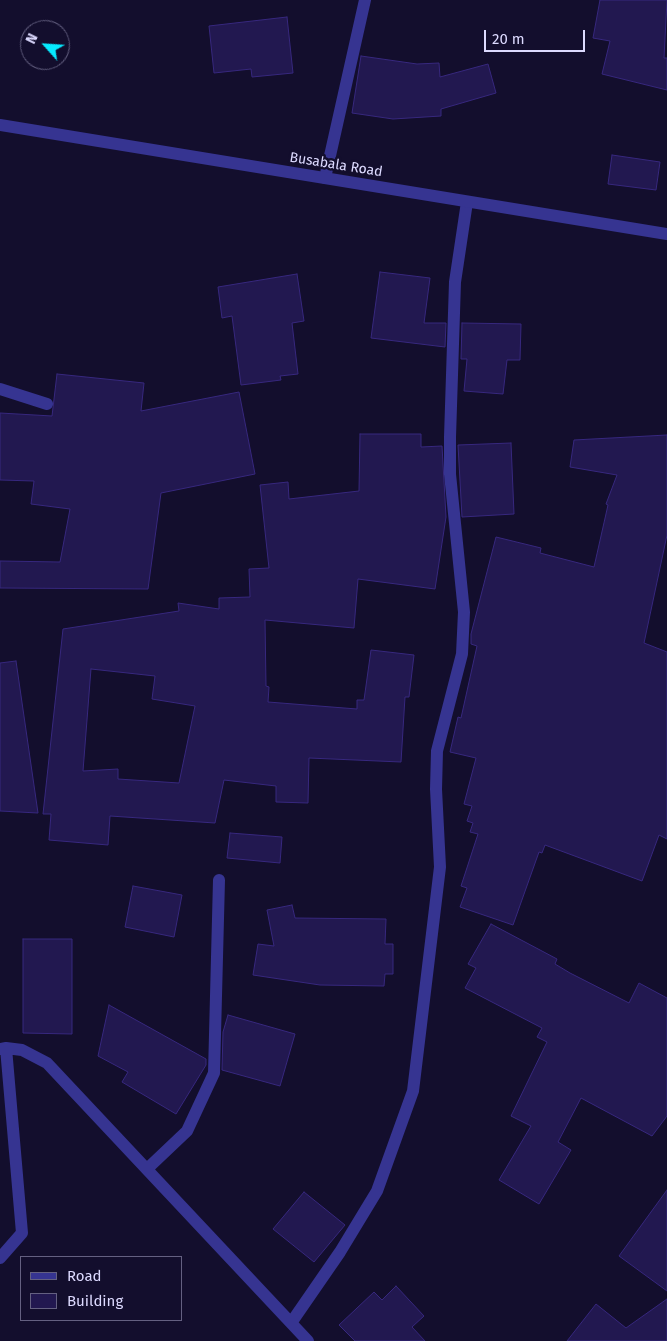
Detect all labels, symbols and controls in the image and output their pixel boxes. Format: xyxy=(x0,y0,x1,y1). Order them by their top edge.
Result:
north arrow xyxy=(20,20,70,70)
scale bar xyxy=(487,20,588,52)
text: 20 m xyxy=(492,30,525,48)
text: N xyxy=(22,31,42,47)
street label: Busabala Road xyxy=(288,149,384,181)
legend xyxy=(20,1256,182,1321)
text: Road xyxy=(67,1267,102,1285)
text: Building xyxy=(67,1292,123,1310)

